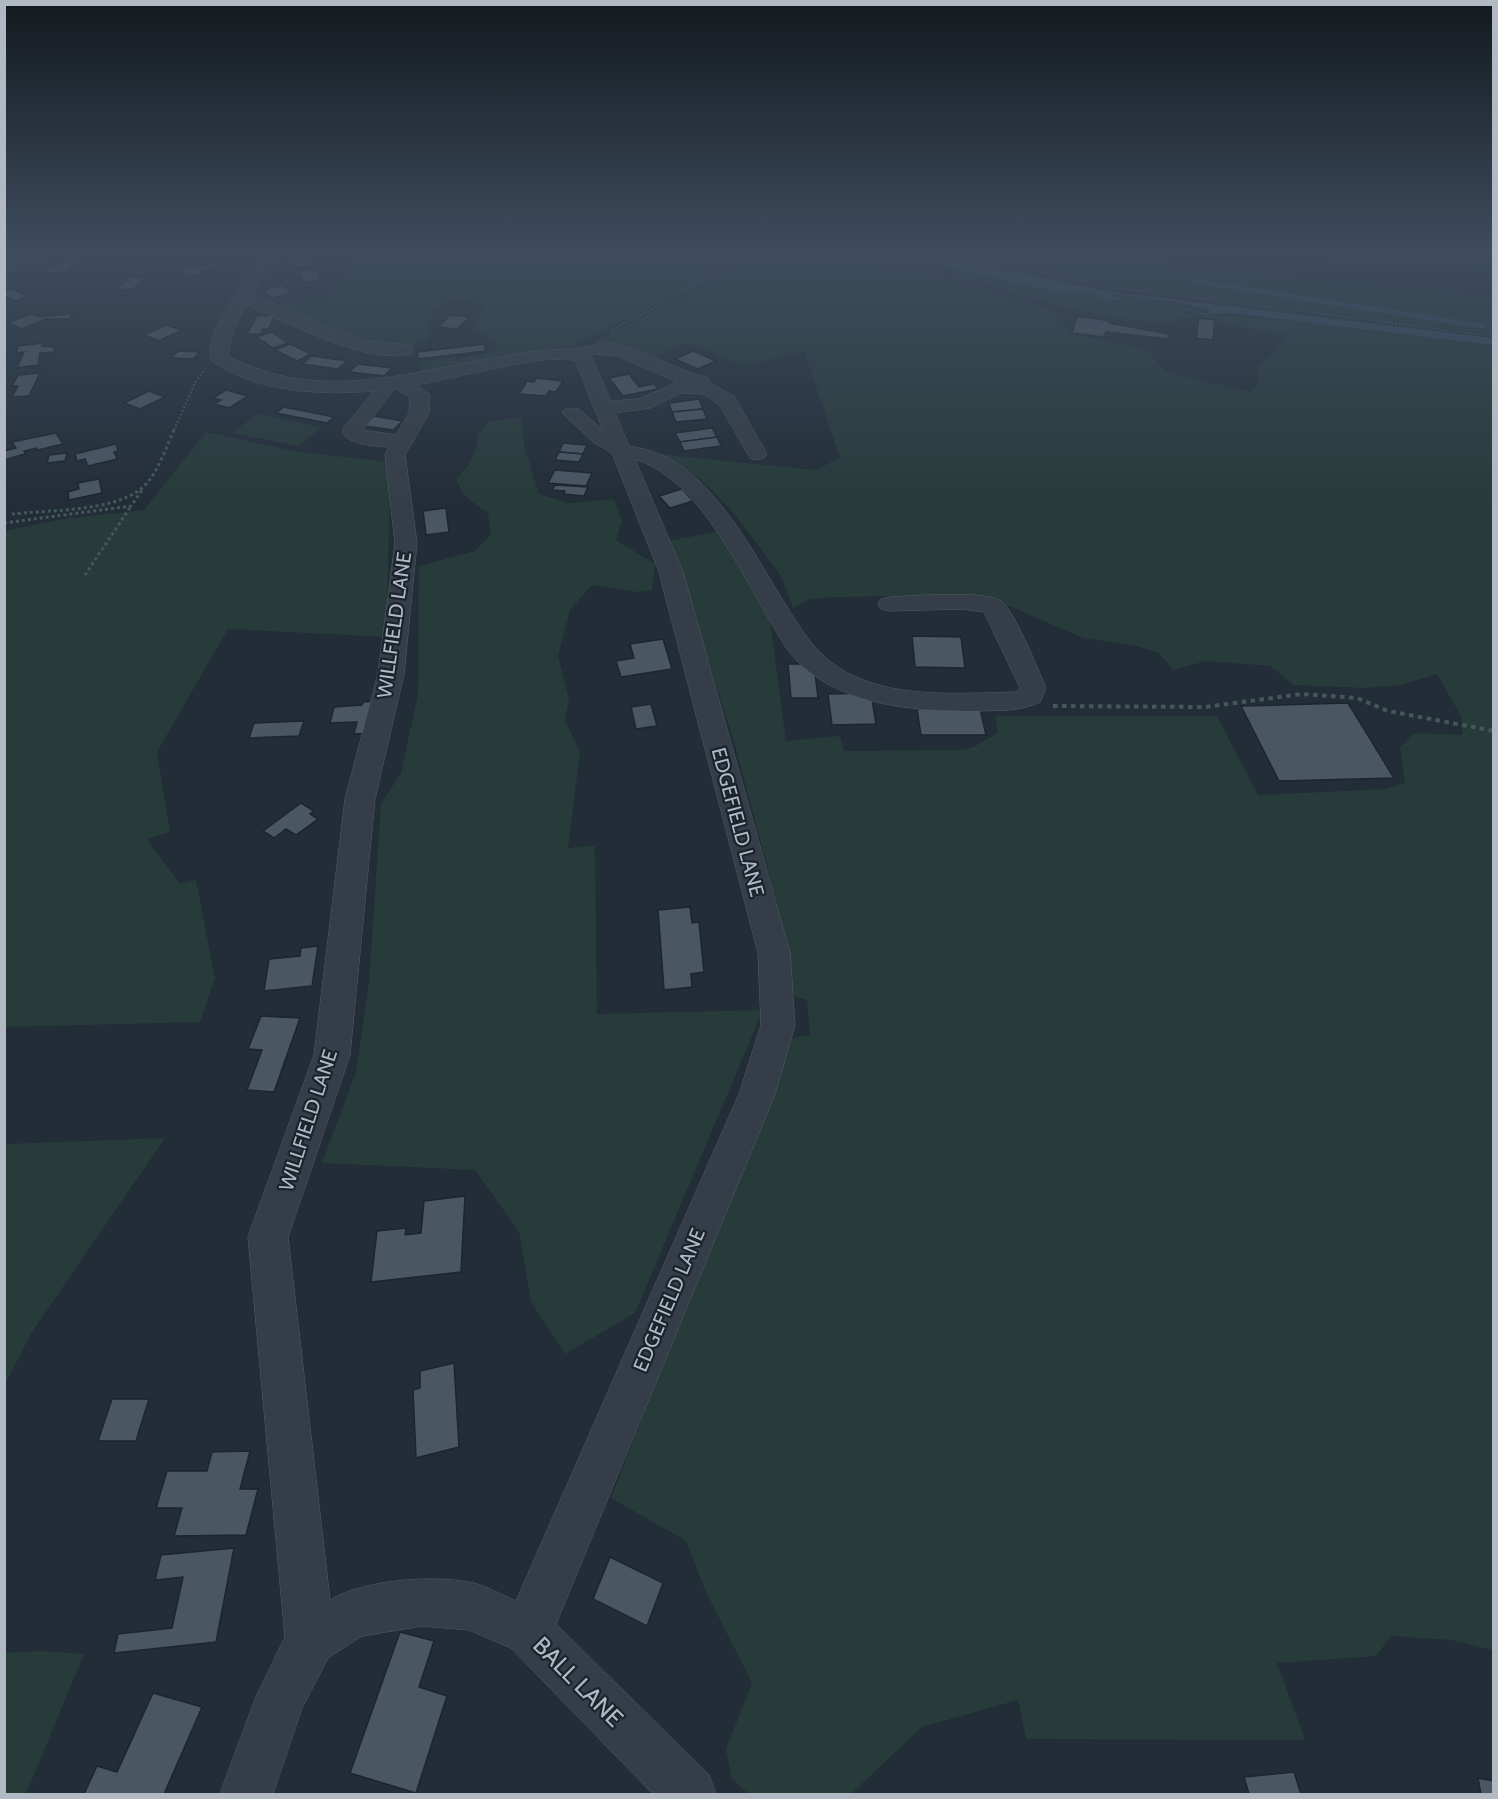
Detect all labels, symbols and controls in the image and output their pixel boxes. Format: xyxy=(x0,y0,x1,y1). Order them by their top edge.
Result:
street label: WILLFIELD LANE xyxy=(372,550,416,700)
street label: EDGEFIELD LANE xyxy=(707,745,769,899)
street label: WILLFIELD LANE xyxy=(274,1046,342,1194)
street label: EDGEFIELD LANE xyxy=(628,1225,710,1375)
street label: BALL LANE xyxy=(527,1631,629,1733)

